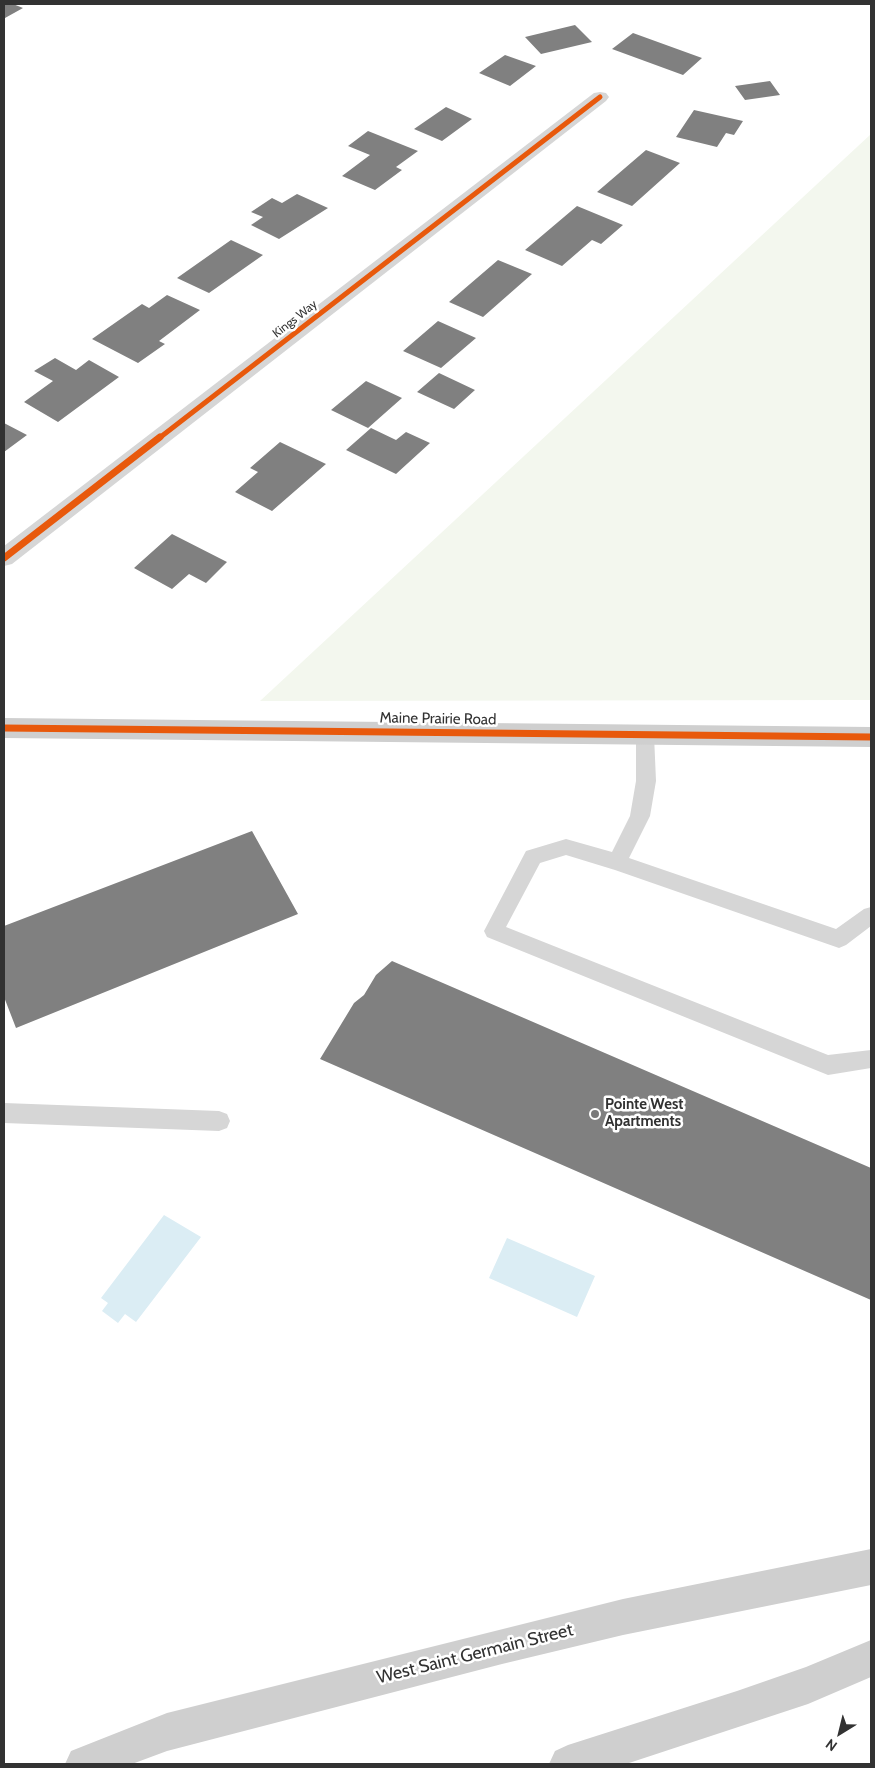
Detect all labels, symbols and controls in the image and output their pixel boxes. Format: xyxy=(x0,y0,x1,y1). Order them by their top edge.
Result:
street label: Kings Way xyxy=(270,297,320,341)
street label: Maine Prairie Road xyxy=(379,709,497,729)
place label: Pointe West Apartments xyxy=(605,1096,683,1131)
marker: Pointe West Apartments xyxy=(589,1108,601,1120)
street label: West Saint Germain Street xyxy=(375,1619,575,1689)
north arrow xyxy=(815,1708,865,1758)
text: N xyxy=(822,1735,840,1755)

